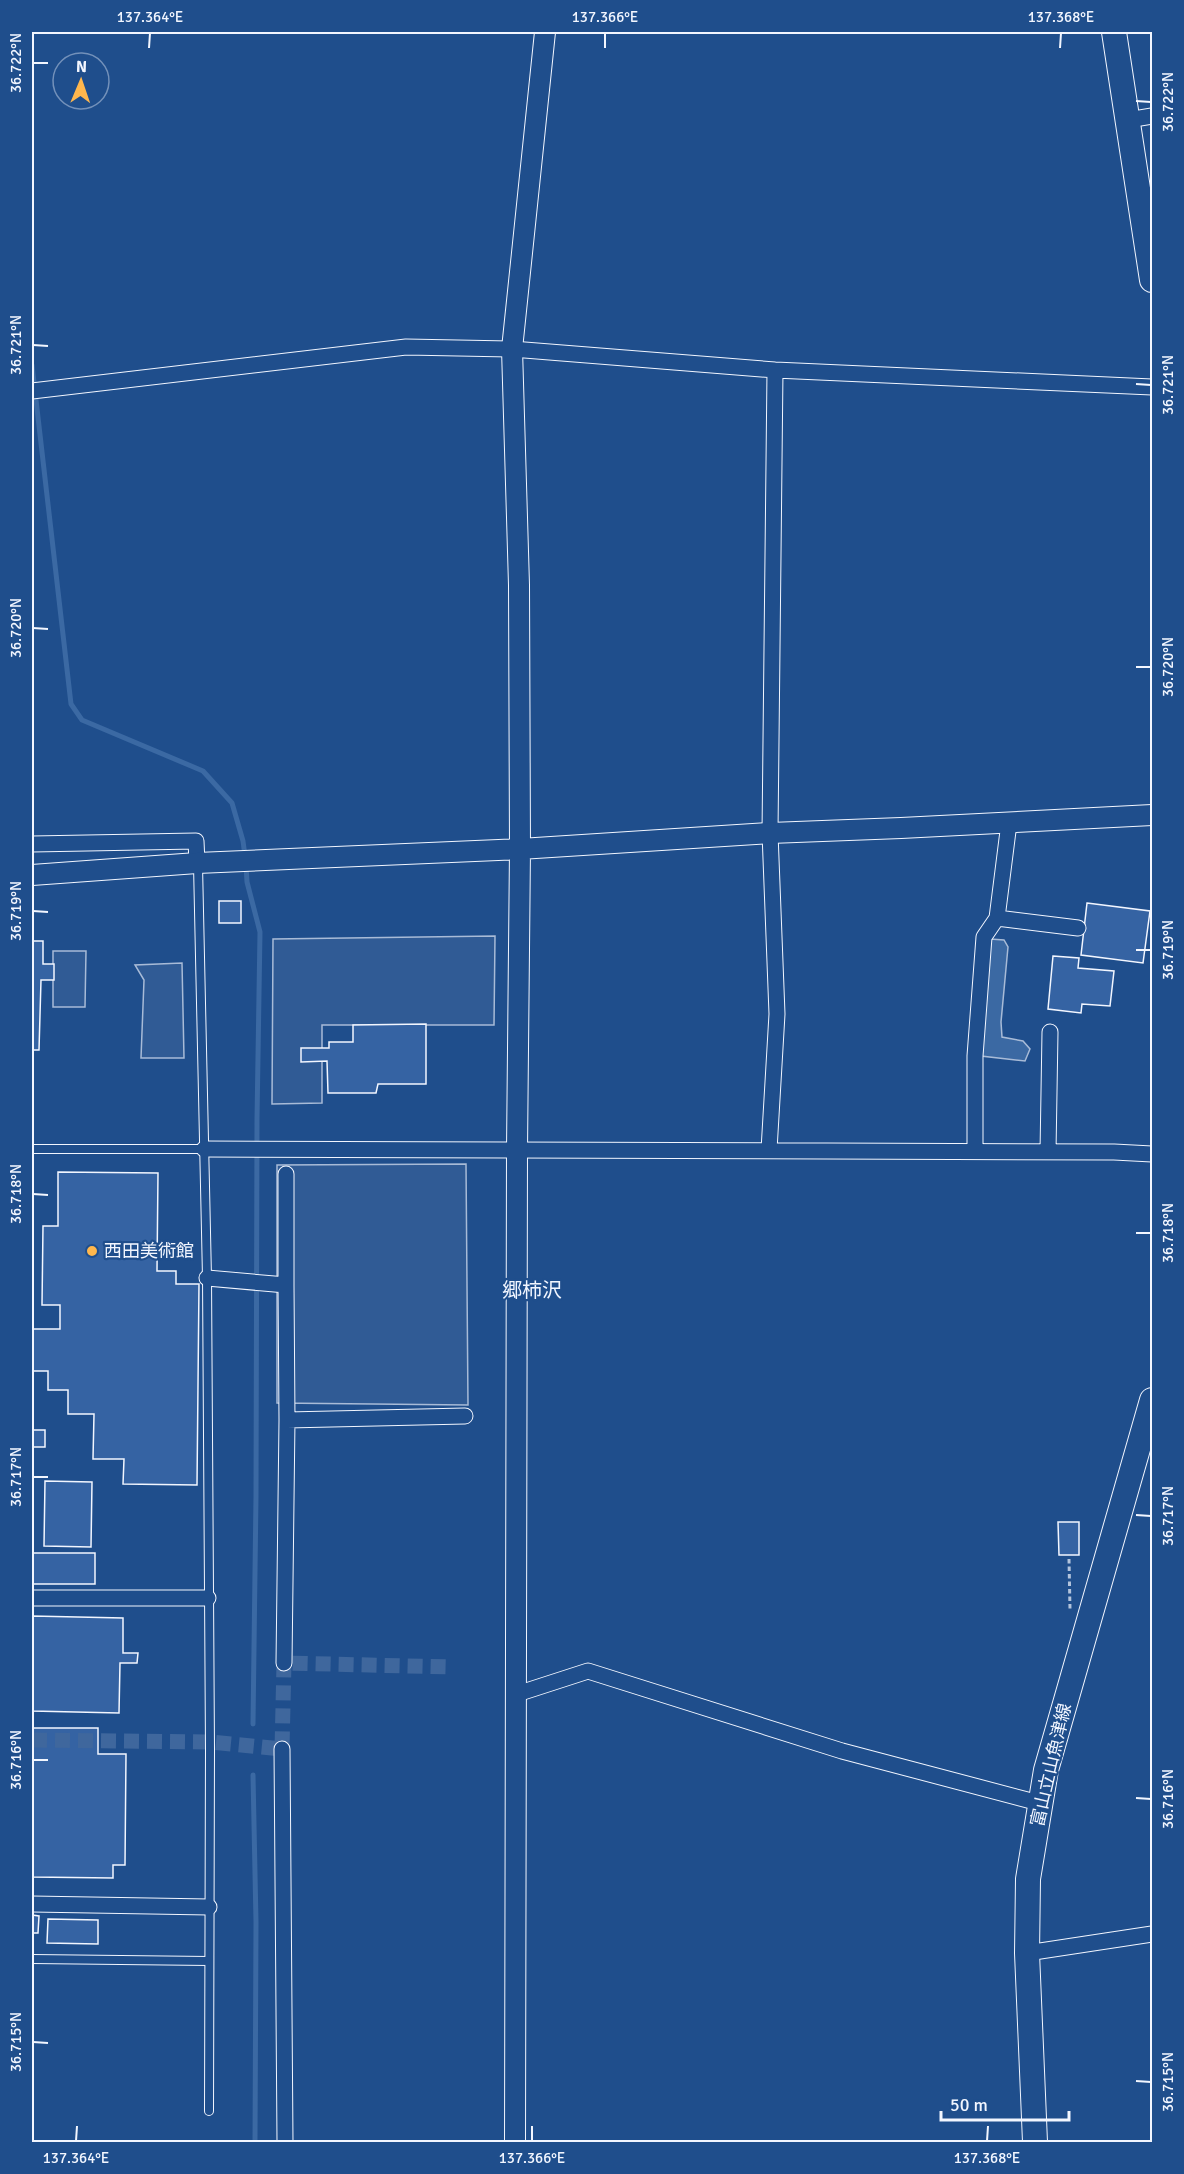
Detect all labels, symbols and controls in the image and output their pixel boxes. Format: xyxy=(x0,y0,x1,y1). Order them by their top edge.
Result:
text: 137.364°E xyxy=(117,8,183,26)
text: 137.366°E xyxy=(572,8,638,26)
text: 137.368°E xyxy=(1028,8,1094,26)
text: 36.722°N xyxy=(7,33,25,93)
north arrow xyxy=(51,51,111,111)
text: N xyxy=(76,57,87,77)
text: 36.722°N xyxy=(1159,72,1177,132)
text: 36.721°N xyxy=(7,315,25,375)
text: 36.721°N xyxy=(1159,355,1177,415)
text: 36.720°N xyxy=(7,598,25,658)
text: 36.720°N xyxy=(1159,637,1177,697)
text: 36.719°N xyxy=(7,881,25,941)
text: 36.719°N xyxy=(1159,920,1177,980)
text: 36.718°N xyxy=(7,1164,25,1224)
text: 36.718°N xyxy=(1159,1203,1177,1263)
place label: 西田美術館 xyxy=(104,1240,194,1262)
marker: 西田美術館 xyxy=(85,1244,99,1258)
district label: 郷柿沢 xyxy=(502,1278,562,1303)
text: 36.717°N xyxy=(7,1447,25,1507)
text: 36.717°N xyxy=(1159,1486,1177,1546)
street label: 富山立山魚津線 xyxy=(1026,1701,1076,1829)
text: 36.716°N xyxy=(7,1730,25,1790)
text: 36.716°N xyxy=(1159,1769,1177,1829)
text: 36.715°N xyxy=(7,2012,25,2072)
text: 36.715°N xyxy=(1159,2052,1177,2112)
scale bar xyxy=(941,2084,1068,2122)
text: 50 m xyxy=(950,2094,988,2116)
text: 137.364°E xyxy=(43,2149,109,2167)
text: 137.366°E xyxy=(499,2149,565,2167)
text: 137.368°E xyxy=(954,2149,1020,2167)

